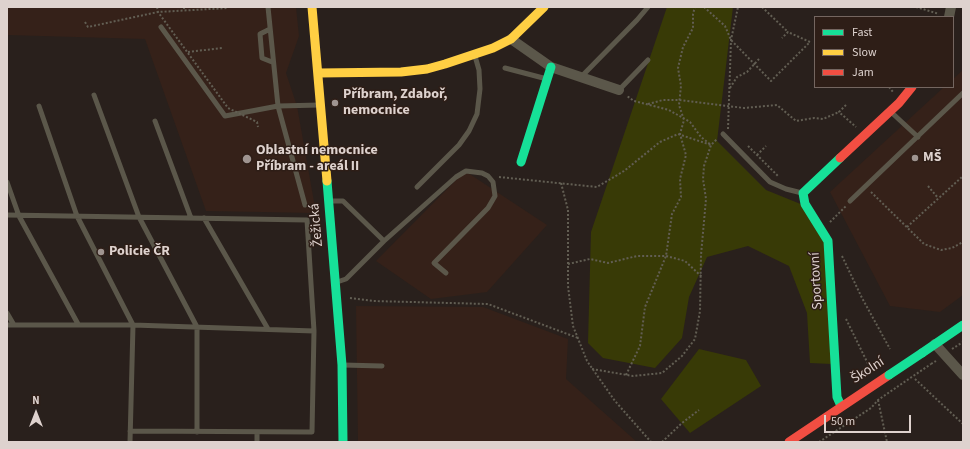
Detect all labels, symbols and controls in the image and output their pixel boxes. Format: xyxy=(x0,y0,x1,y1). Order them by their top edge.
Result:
legend xyxy=(814,16,954,88)
text: Fast xyxy=(852,24,872,41)
text: Slow xyxy=(852,44,877,61)
text: Jam xyxy=(852,64,874,81)
place label: Příbram, Zdaboř, nemocnice xyxy=(343,87,447,120)
marker: Příbram, Zdaboř, nemocnice xyxy=(330,98,340,108)
place label: Oblastní nemocnice Příbram - areál II xyxy=(256,143,378,176)
place label: MŠ xyxy=(923,150,941,166)
marker: Oblastní nemocnice Příbram - areál II xyxy=(241,153,253,165)
marker: MŠ xyxy=(910,153,920,163)
street label: Žežická xyxy=(307,202,327,248)
place label: Policie ČR xyxy=(109,244,170,260)
marker: Policie ČR xyxy=(96,247,106,257)
street label: Sportovní xyxy=(807,252,827,310)
street label: Školní xyxy=(848,354,888,388)
north arrow xyxy=(16,393,56,433)
text: N xyxy=(32,393,40,408)
scale bar xyxy=(826,407,913,433)
text: 50 m xyxy=(831,413,855,430)

